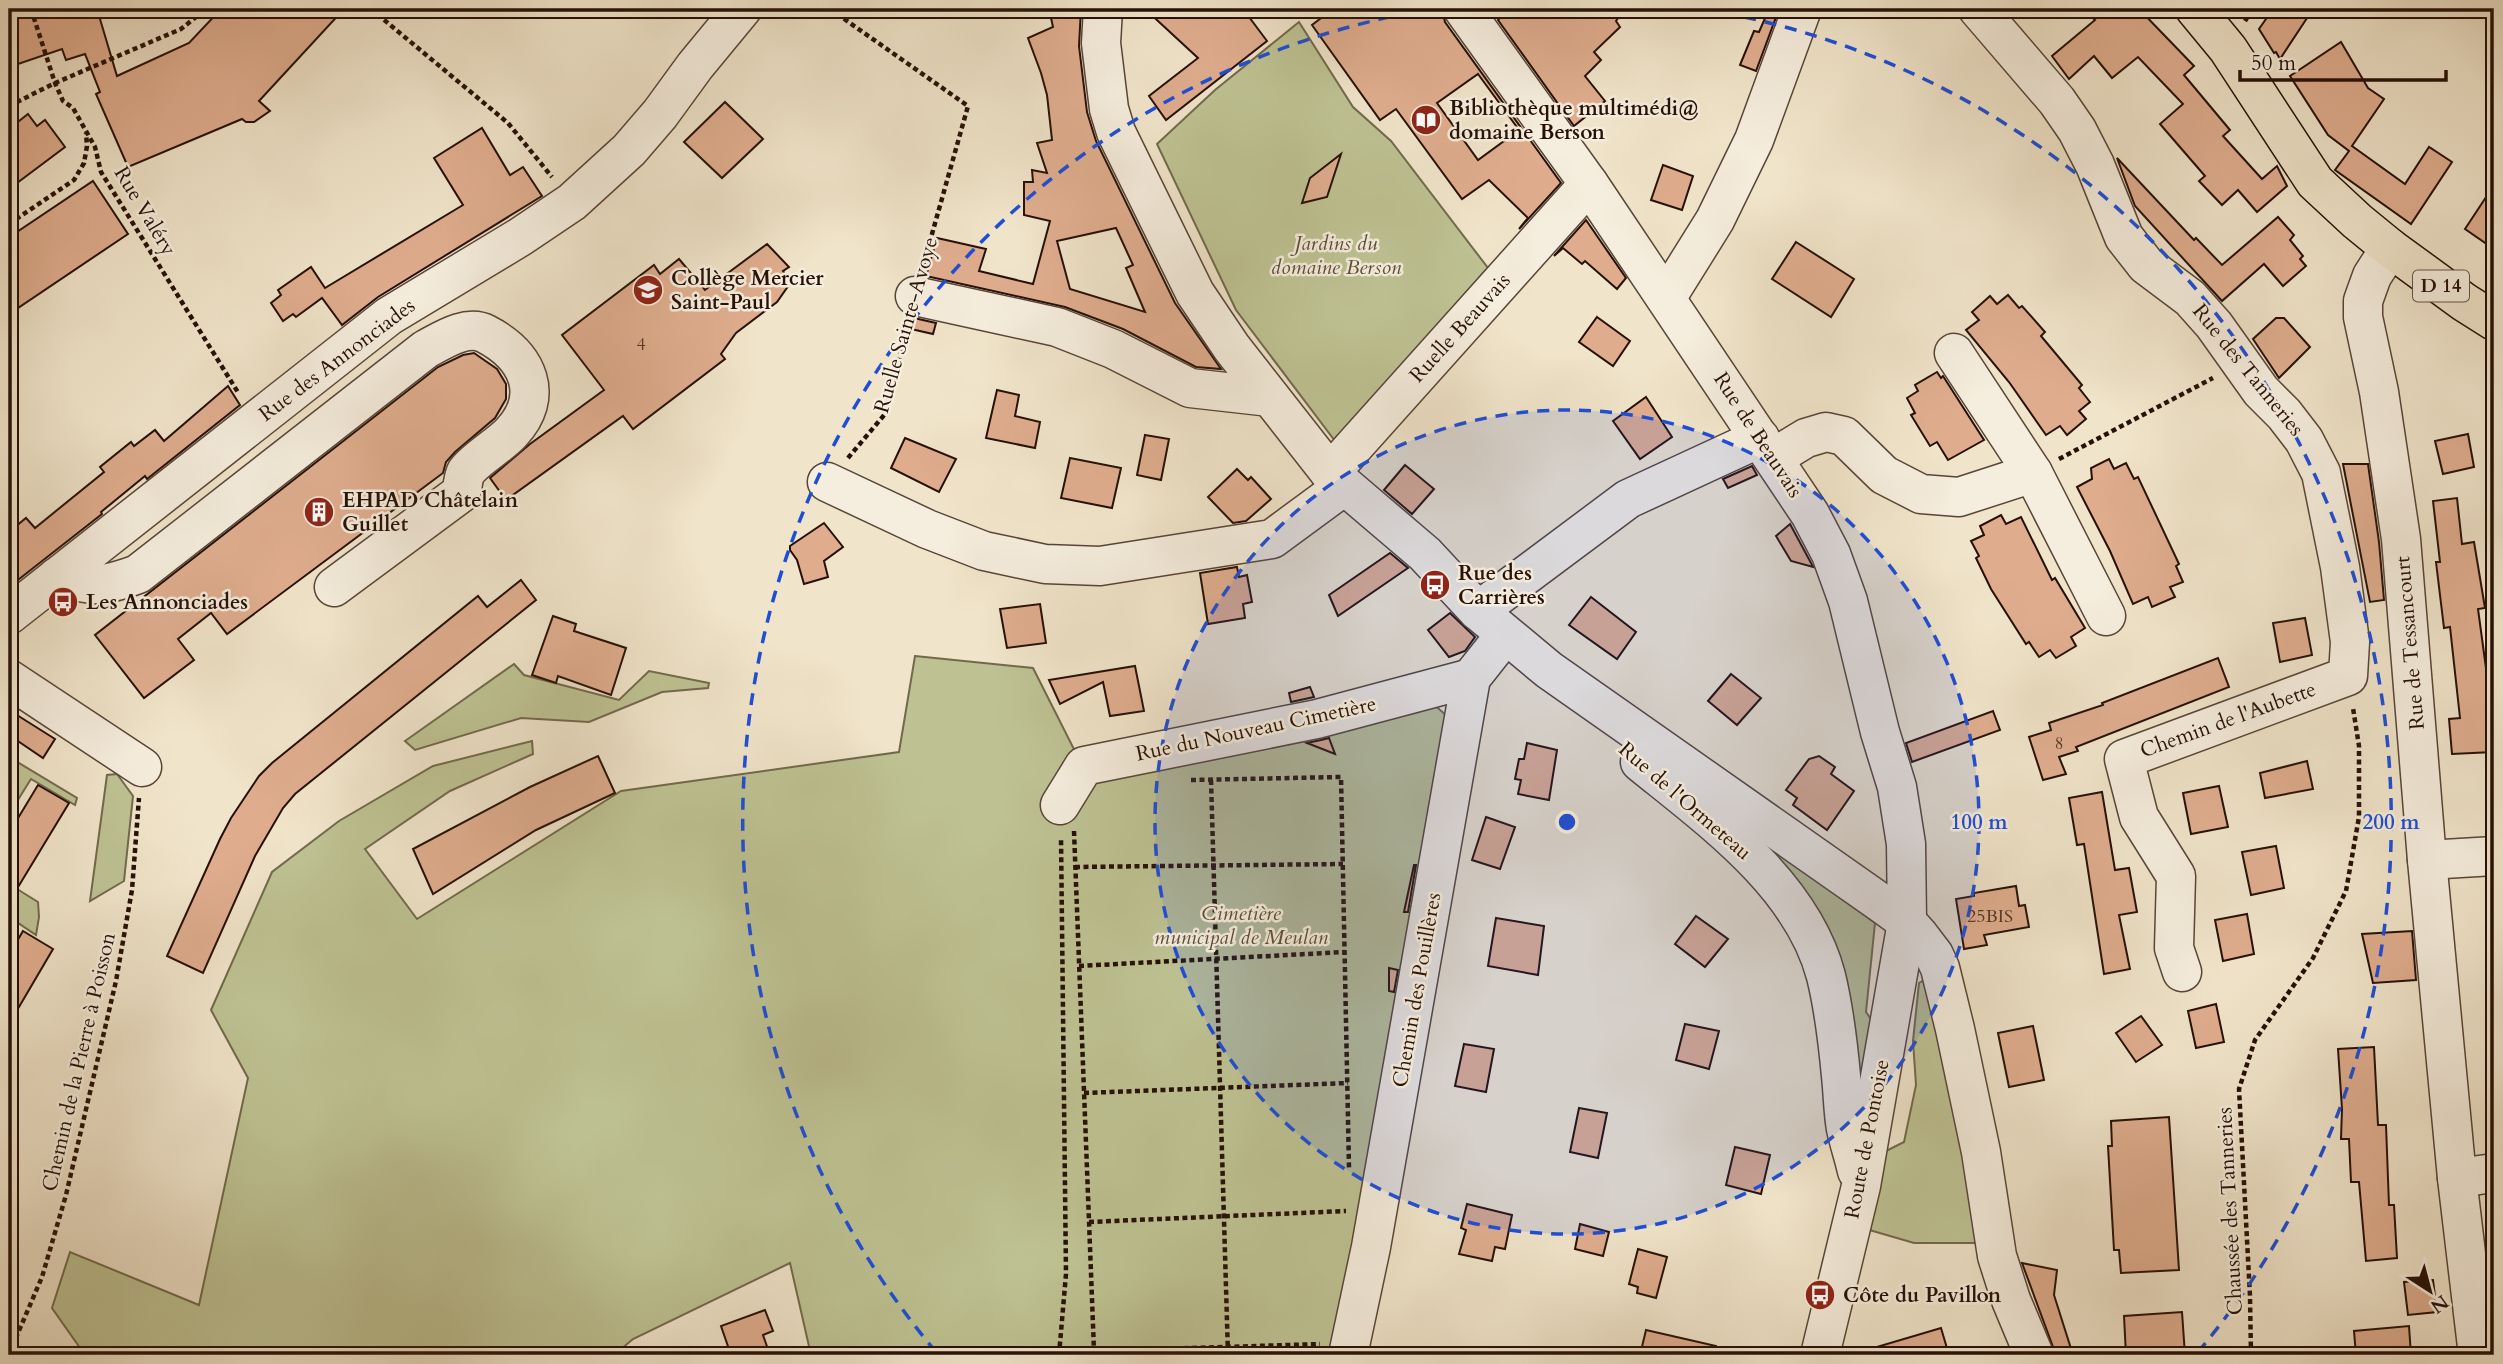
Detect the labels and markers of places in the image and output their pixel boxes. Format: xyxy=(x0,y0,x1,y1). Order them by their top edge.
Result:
place label: Bibliothèque multimédi@ domaine Berson xyxy=(1449,94,1699,147)
library icon: Bibliothèque multimédi@ domaine Berson xyxy=(1409,103,1443,137)
place label: Collège Mercier Saint-Paul xyxy=(671,264,824,317)
school or university icon: Collège Mercier Saint-Paul xyxy=(631,273,665,307)
place label: EHPAD Châtelain Guillet xyxy=(342,486,519,539)
building icon: EHPAD Châtelain Guillet xyxy=(302,495,336,529)
place label: Rue des Carrières xyxy=(1458,559,1545,612)
bus stop icon: Rue des Carrières xyxy=(1418,568,1452,602)
bus stop icon: Les Annonciades xyxy=(46,585,80,619)
place label: Les Annonciades xyxy=(86,588,248,617)
centre of rings xyxy=(1555,810,1579,834)
bus stop icon: Côte du Pavillon xyxy=(1803,1278,1837,1312)
place label: Côte du Pavillon xyxy=(1843,1281,2002,1310)

